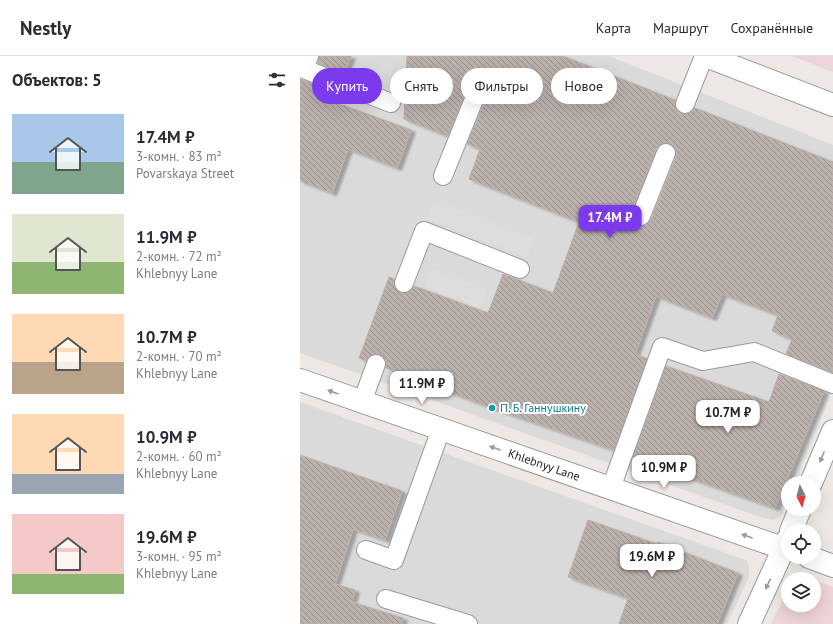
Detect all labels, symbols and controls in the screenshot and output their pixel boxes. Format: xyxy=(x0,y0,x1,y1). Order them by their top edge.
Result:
text: Nestly xyxy=(20,16,71,40)
text: Карта xyxy=(596,19,631,37)
text: Маршрут xyxy=(653,19,708,37)
text: Сохранённые xyxy=(730,19,813,37)
chip: Купить xyxy=(312,68,382,104)
chip: Снять xyxy=(390,68,453,104)
chip: Фильтры xyxy=(461,68,543,104)
chip: Новое xyxy=(551,68,617,104)
text: Объектов: 5 xyxy=(12,69,102,91)
icon: filters xyxy=(266,69,288,91)
text: 17.4M ₽ xyxy=(136,126,195,148)
icon: home xyxy=(44,130,92,178)
text: 3-комн. · 83 m² xyxy=(136,148,222,165)
text: Povarskaya Street xyxy=(136,165,234,182)
pin: 17.4M ₽ xyxy=(573,205,647,239)
text: 17.4M ₽ xyxy=(588,209,632,226)
text: 11.9M ₽ xyxy=(136,226,197,248)
icon: home xyxy=(44,230,92,278)
text: 2-комн. · 72 m² xyxy=(136,248,222,265)
text: Khlebnyy Lane xyxy=(136,265,217,282)
text: 10.7M ₽ xyxy=(136,326,197,348)
icon: home xyxy=(44,330,92,378)
text: 2-комн. · 70 m² xyxy=(136,348,222,365)
text: Khlebnyy Lane xyxy=(136,365,217,382)
pin: 11.9M ₽ xyxy=(385,371,459,405)
text: 11.9M ₽ xyxy=(399,375,445,392)
one-way arrow xyxy=(326,389,338,395)
place label: П. Б. Ганнушкину xyxy=(500,400,586,415)
pin: 10.7M ₽ xyxy=(691,400,765,434)
marker: П. Б. Ганнушкину xyxy=(487,403,497,413)
text: 10.7M ₽ xyxy=(705,404,751,421)
text: 10.9M ₽ xyxy=(136,426,197,448)
icon: home xyxy=(44,430,92,478)
one-way arrow xyxy=(489,445,501,451)
street label: Khlebnyy Lane xyxy=(506,445,582,484)
text: 2-комн. · 60 m² xyxy=(136,448,222,465)
one-way arrow xyxy=(819,451,825,463)
pin: 10.9M ₽ xyxy=(627,455,701,489)
text: 10.9M ₽ xyxy=(641,459,687,476)
text: Khlebnyy Lane xyxy=(136,465,217,482)
north arrow xyxy=(781,476,821,516)
map controls xyxy=(781,476,821,612)
button: locate xyxy=(781,524,821,564)
text: 19.6M ₽ xyxy=(136,526,197,548)
icon: home xyxy=(44,530,92,578)
one-way arrow xyxy=(741,533,753,539)
pin: 19.6M ₽ xyxy=(615,544,689,578)
text: 3-комн. · 95 m² xyxy=(136,548,222,565)
text: 19.6M ₽ xyxy=(629,548,675,565)
text: Khlebnyy Lane xyxy=(136,565,217,582)
button: layers xyxy=(781,572,821,612)
one-way arrow xyxy=(765,578,771,590)

